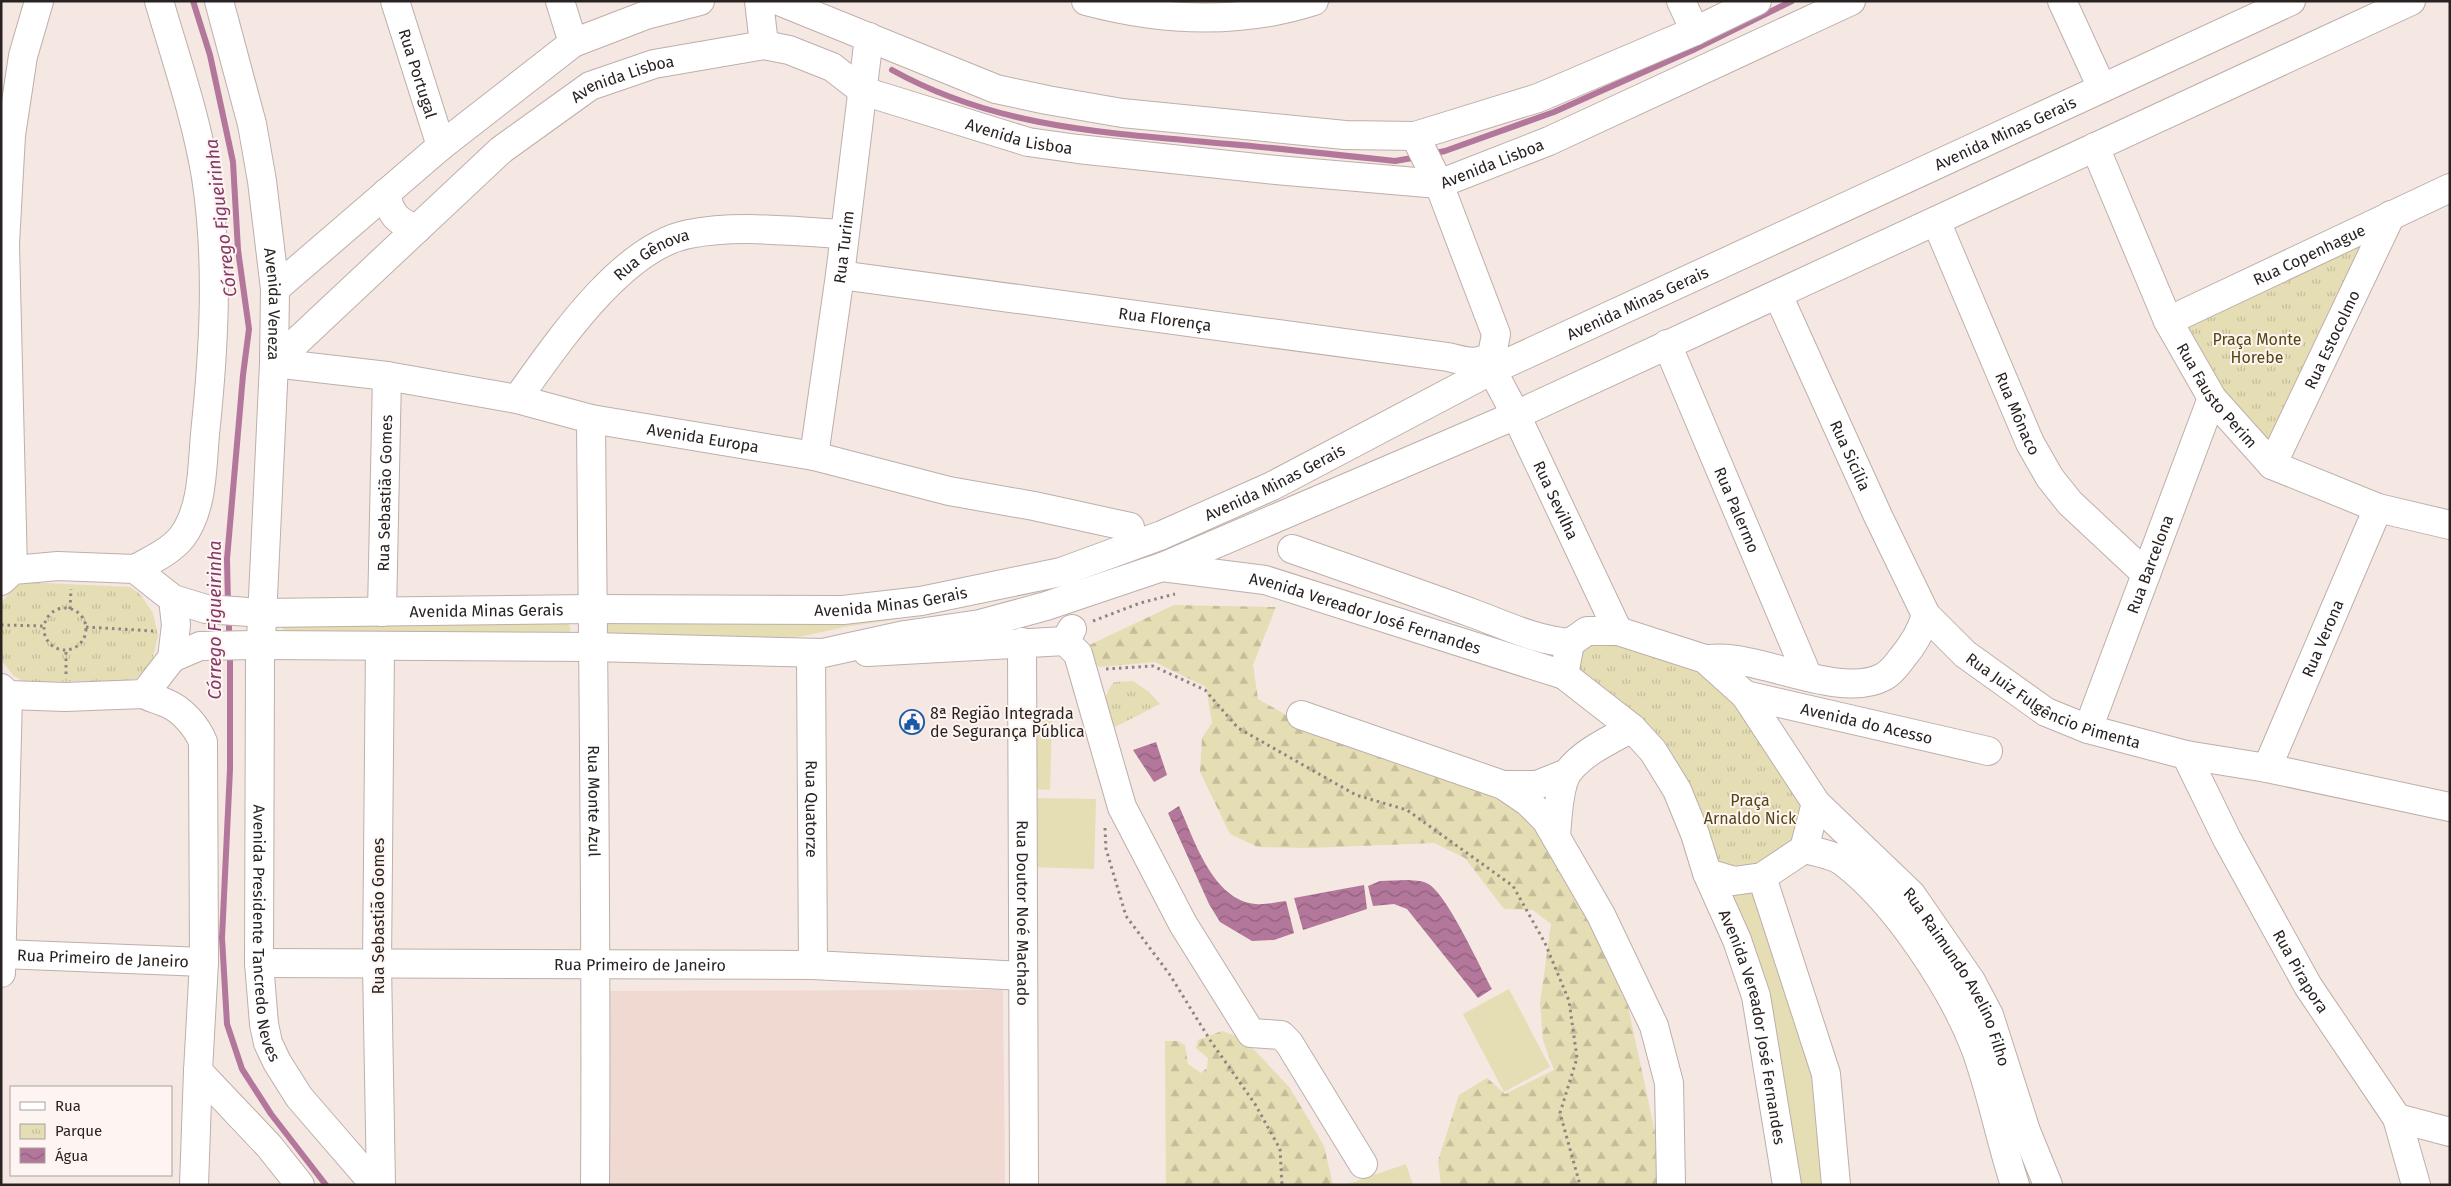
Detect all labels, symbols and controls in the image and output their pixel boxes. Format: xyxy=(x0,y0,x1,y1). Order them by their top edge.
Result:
street label: Rua Portugal xyxy=(394,27,441,121)
street label: Avenida Lisboa xyxy=(567,52,676,107)
street label: Avenida Minas Gerais xyxy=(1931,93,2079,174)
street label: Avenida Lisboa xyxy=(963,114,1074,158)
street label: Avenida Lisboa xyxy=(1438,135,1547,193)
water label: Córrego Figueirinha xyxy=(200,138,242,298)
street label: Rua Turim xyxy=(830,210,858,285)
street label: Rua Copenhague xyxy=(2250,220,2368,289)
street label: Rua Gênova xyxy=(610,225,691,284)
street label: Avenida Veneza xyxy=(260,247,284,361)
street label: Avenida Minas Gerais xyxy=(1564,262,1712,344)
street label: Rua Estocolmo xyxy=(2301,287,2364,392)
street label: Rua Florença xyxy=(1117,304,1213,335)
park label: Praça Monte Horebe xyxy=(2212,330,2302,367)
street label: Rua Fausto Perim xyxy=(2172,340,2261,452)
street label: Rua Mônaco xyxy=(1991,369,2044,459)
street label: Rua Sebastião Gomes xyxy=(374,414,396,572)
street label: Rua Sicília xyxy=(1826,417,1874,494)
street label: Avenida Europa xyxy=(646,419,760,457)
street label: Avenida Minas Gerais xyxy=(1202,440,1348,525)
street label: Rua Sevilha xyxy=(1529,458,1582,543)
street label: Rua Palermo xyxy=(1710,464,1763,556)
street label: Rua Barcelona xyxy=(2123,512,2177,617)
water label: Córrego Figueirinha xyxy=(204,540,226,700)
street label: Avenida Vereador José Fernandes xyxy=(1248,569,1483,658)
street label: Avenida Minas Gerais xyxy=(814,583,969,620)
street label: Rua Verona xyxy=(2298,597,2348,680)
street label: Avenida Minas Gerais xyxy=(409,600,563,621)
street label: Rua Juiz Fulgêncio Pimenta xyxy=(1962,649,2142,752)
street label: Avenida do Acesso xyxy=(1799,699,1934,748)
place label: 8ª Região Integrada de Segurança Pública xyxy=(930,704,1085,742)
public building icon: 8ª Região Integrada de Segurança Pública xyxy=(899,709,925,735)
street label: Rua Monte Azul xyxy=(584,745,604,857)
street label: Rua Quatorze xyxy=(802,760,821,858)
park label: Praça Arnaldo Nick xyxy=(1704,791,1797,828)
street label: Avenida Presidente Tancredo Neves xyxy=(249,804,284,1065)
street label: Rua Doutor Noé Machado xyxy=(1013,820,1032,1006)
street label: Rua Sebastião Gomes xyxy=(369,838,388,994)
street label: Rua Raimundo Avelino Filho xyxy=(1900,883,2014,1069)
street label: Avenida Vereador José Fernandes xyxy=(1715,907,1789,1146)
street label: Rua Pirapora xyxy=(2269,926,2332,1017)
street label: Rua Primeiro de Janeiro xyxy=(17,946,189,971)
street label: Rua Primeiro de Janeiro xyxy=(554,955,726,975)
legend xyxy=(10,1086,172,1176)
text: Rua xyxy=(55,1097,81,1115)
text: Parque xyxy=(55,1122,102,1140)
text: Água xyxy=(55,1147,88,1165)

